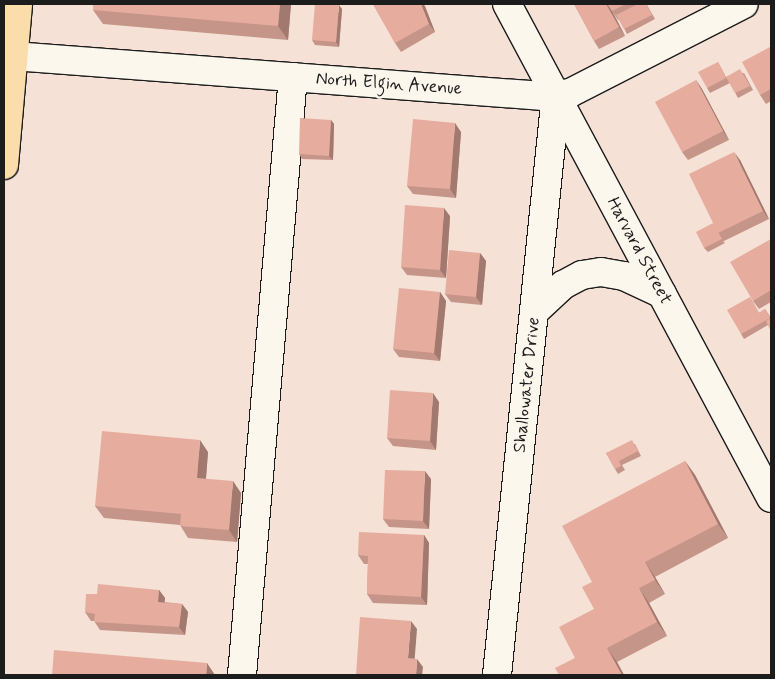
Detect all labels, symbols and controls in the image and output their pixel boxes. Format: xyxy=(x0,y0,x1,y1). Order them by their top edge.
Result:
street label: North Elgin Avenue xyxy=(314,68,464,100)
street label: Harvard Street xyxy=(602,194,676,308)
street label: Shallowater Drive xyxy=(509,317,545,453)

